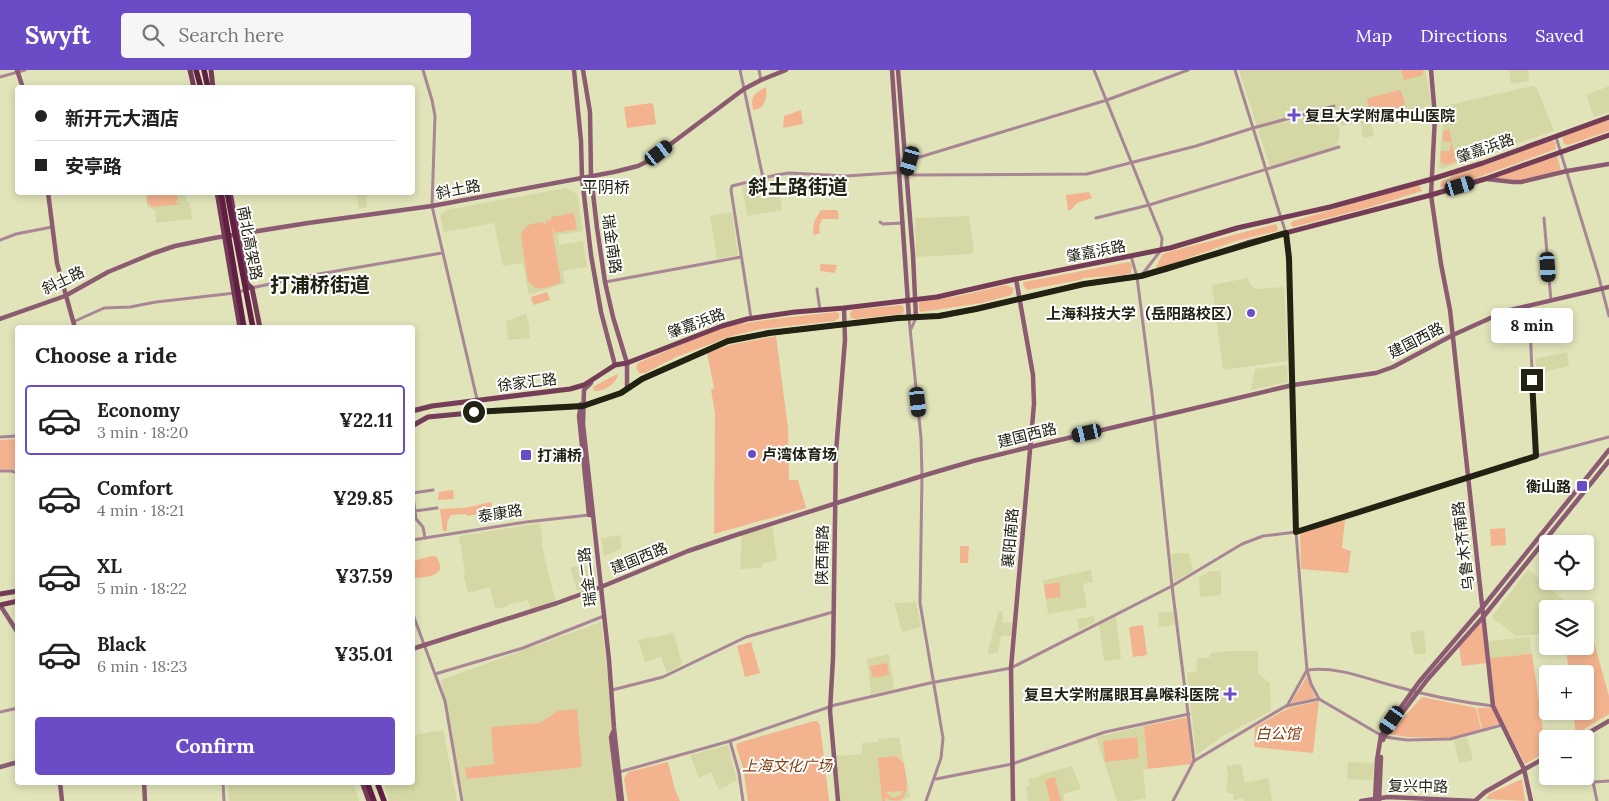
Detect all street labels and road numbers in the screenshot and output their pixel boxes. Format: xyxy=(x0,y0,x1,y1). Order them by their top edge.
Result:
street label: 肇嘉浜路 xyxy=(1454,129,1516,167)
street label: 斜土路 xyxy=(434,175,482,203)
street label: 南北高架路 xyxy=(234,204,266,282)
street label: 瑞金南路 xyxy=(598,213,626,275)
street label: 肇嘉浜路 xyxy=(1065,236,1127,266)
street label: 斜土路 xyxy=(39,262,87,298)
street label: 肇嘉浜路 xyxy=(665,304,727,342)
street label: 建国西路 xyxy=(1385,318,1447,362)
street label: 徐家汇路 xyxy=(496,369,558,395)
street label: 建国西路 xyxy=(996,419,1058,451)
street label: 泰康路 xyxy=(476,500,524,526)
street label: 乌鲁木齐南路 xyxy=(1448,500,1478,592)
street label: 襄阳南路 xyxy=(998,507,1022,569)
street label: 陕西南路 xyxy=(812,525,832,585)
street label: 建国西路 xyxy=(608,538,670,578)
street label: 瑞金二路 xyxy=(574,546,600,608)
street label: 复兴中路 xyxy=(1388,776,1448,796)

